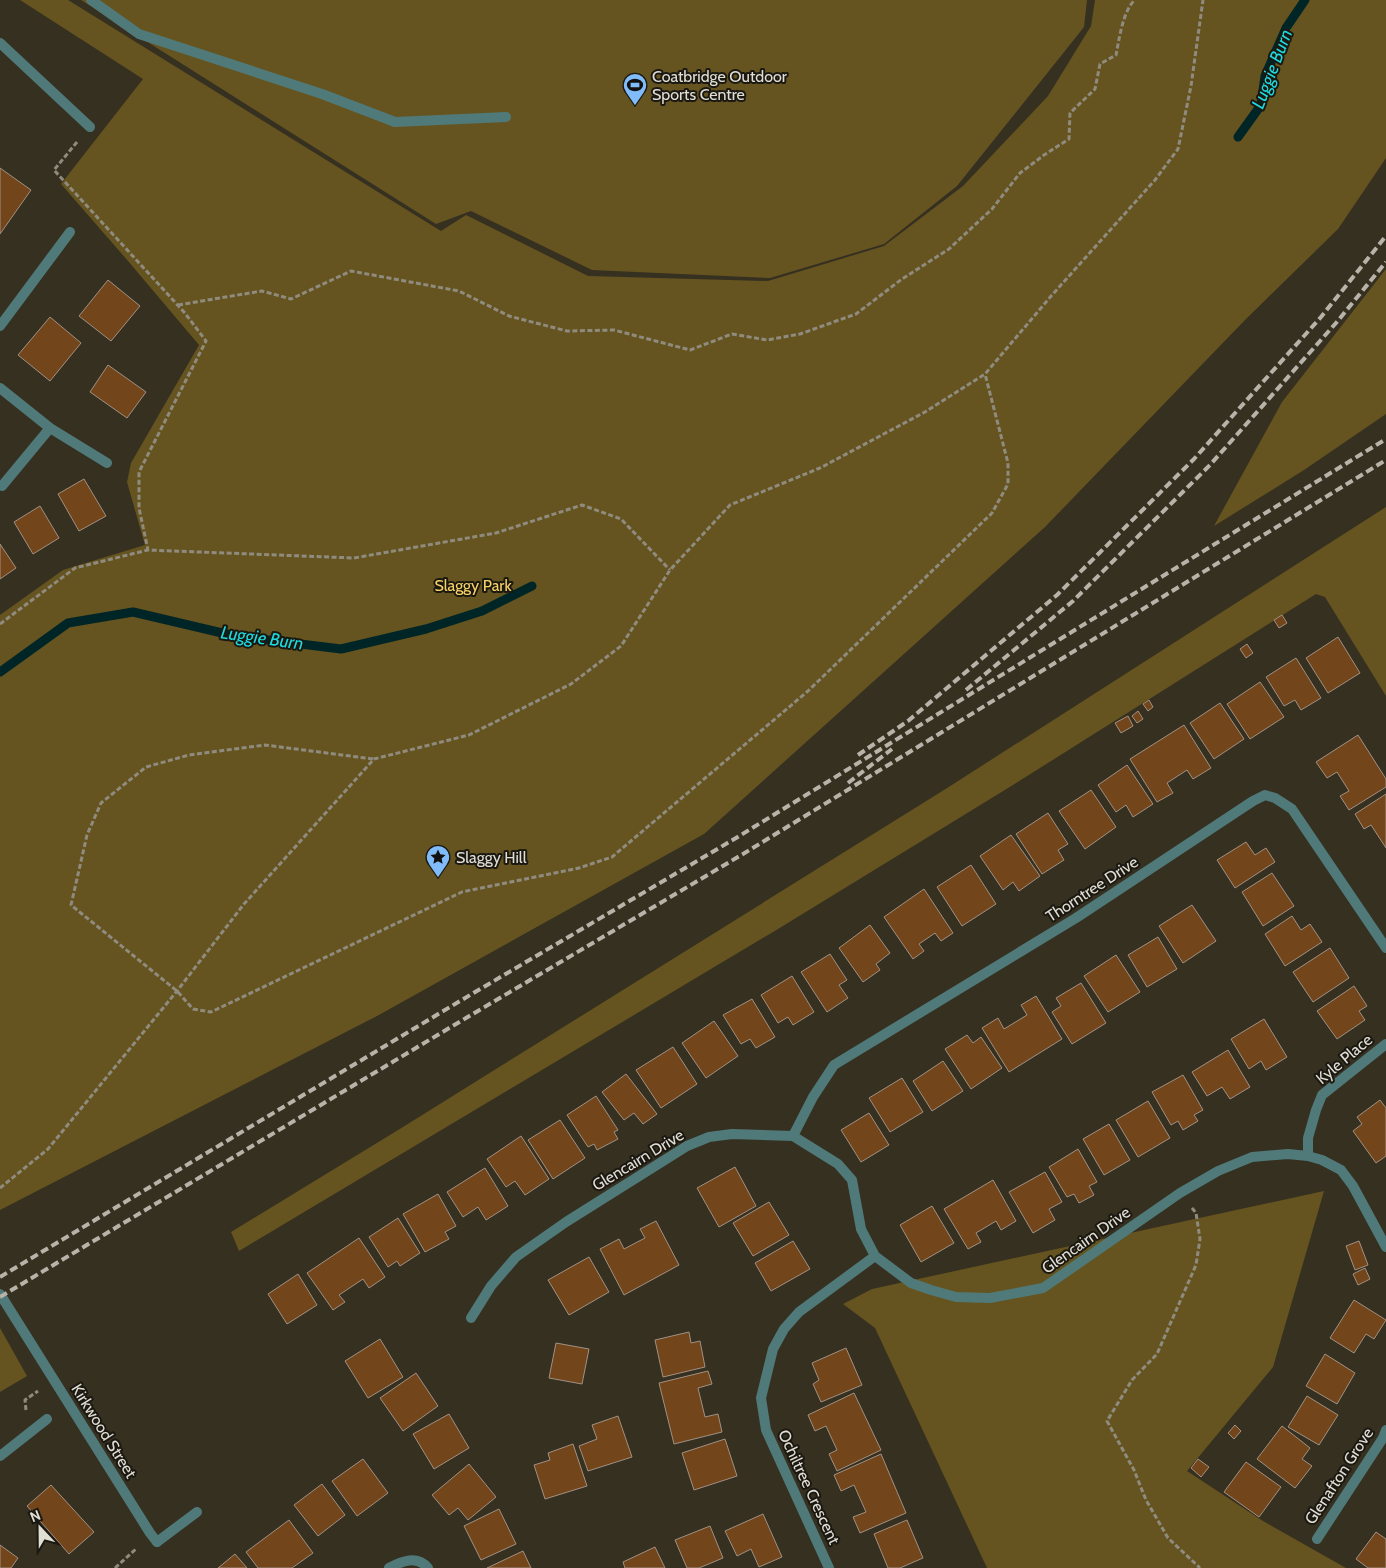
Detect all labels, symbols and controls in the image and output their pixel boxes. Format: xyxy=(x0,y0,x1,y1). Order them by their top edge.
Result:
water label: Luggie Burn xyxy=(1247,26,1297,112)
place label: Coatbridge Outdoor Sports Centre xyxy=(652,67,788,104)
sports icon: Coatbridge Outdoor Sports Centre xyxy=(622,72,648,106)
park label: Slaggy Park xyxy=(434,576,512,595)
water label: Luggie Burn xyxy=(219,621,305,655)
place icon: Slaggy Hill xyxy=(425,844,451,878)
place label: Slaggy Hill xyxy=(456,848,527,867)
street label: Thorntree Drive xyxy=(1042,852,1142,926)
street label: Kyle Place xyxy=(1312,1030,1376,1088)
street label: Glencairn Drive xyxy=(589,1125,687,1195)
street label: Glencairn Drive xyxy=(1038,1203,1134,1277)
street label: Kirkwood Street xyxy=(67,1380,141,1482)
street label: Glenafton Grove xyxy=(1301,1424,1377,1528)
street label: Ochiltree Crescent xyxy=(774,1427,844,1548)
north arrow xyxy=(15,1503,65,1553)
text: N xyxy=(27,1506,43,1526)

